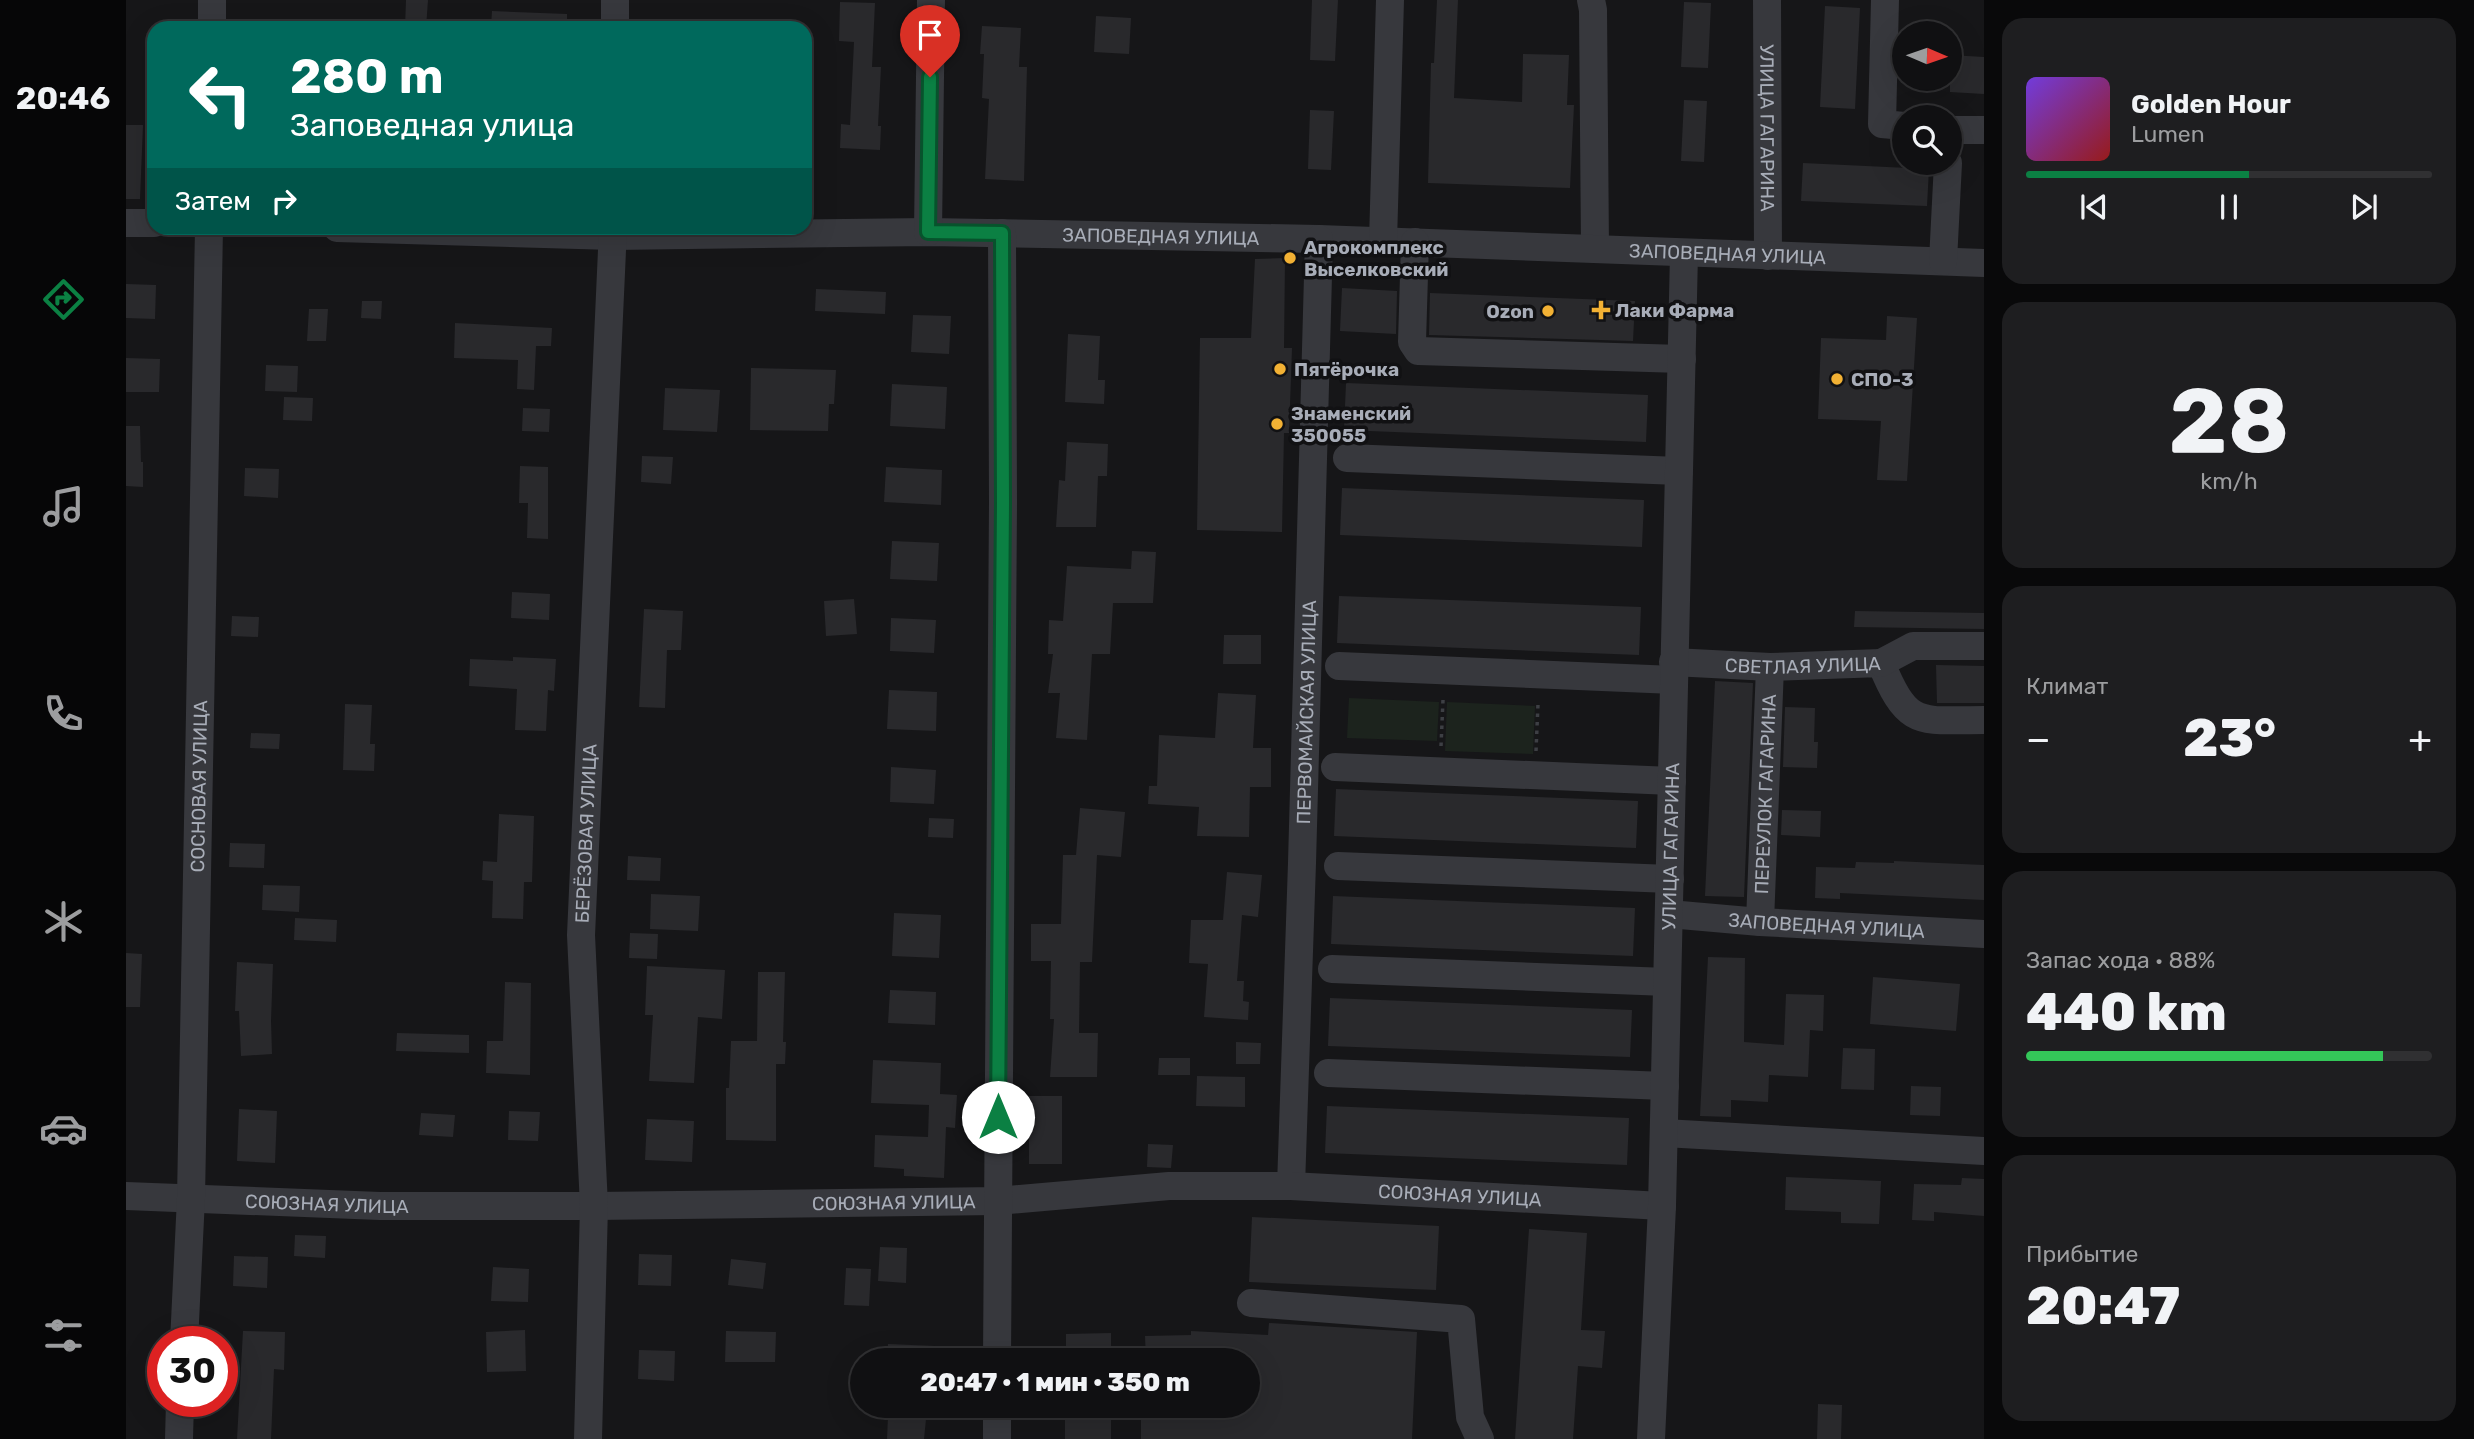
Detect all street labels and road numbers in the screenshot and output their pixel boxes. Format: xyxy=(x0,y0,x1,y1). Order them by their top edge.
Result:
street label: УЛИЦА ГАГАРИНА xyxy=(1755,44,1779,212)
street label: ЗАПОВЕДНАЯ УЛИЦА xyxy=(1062,223,1260,250)
street label: ЗАПОВЕДНАЯ УЛИЦА xyxy=(1629,239,1827,269)
street label: ПЕРВОМАЙСКАЯ УЛИЦА xyxy=(1292,600,1321,825)
street label: СВЕТЛАЯ УЛИЦА xyxy=(1724,652,1882,679)
street label: ПЕРЕУЛОК ГАГАРИНА xyxy=(1750,693,1781,895)
street label: СОСНОВАЯ УЛИЦА xyxy=(186,700,212,872)
street label: БЕРЁЗОВАЯ УЛИЦА xyxy=(571,743,602,924)
street label: УЛИЦА ГАГАРИНА xyxy=(1657,762,1684,930)
street label: ЗАПОВЕДНАЯ УЛИЦА xyxy=(1727,908,1926,943)
street label: СОЮЗНАЯ УЛИЦА xyxy=(1377,1180,1542,1212)
street label: СОЮЗНАЯ УЛИЦА xyxy=(245,1190,409,1218)
street label: СОЮЗНАЯ УЛИЦА xyxy=(812,1190,976,1215)

